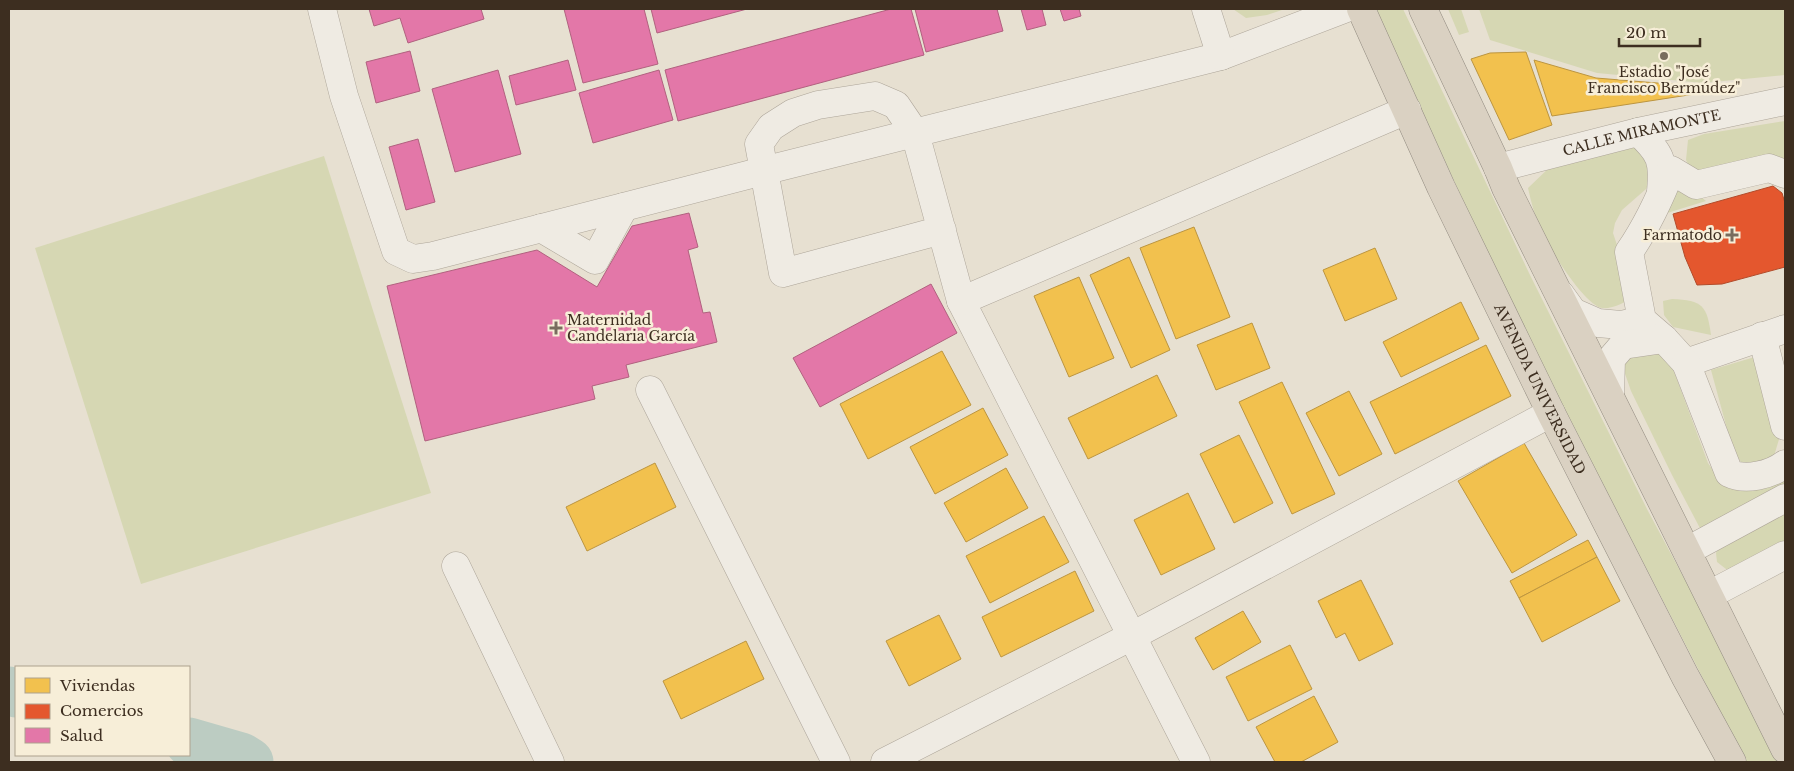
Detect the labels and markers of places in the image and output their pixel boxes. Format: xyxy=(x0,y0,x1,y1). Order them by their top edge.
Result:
marker: Estadio "José Francisco Bermúdez" xyxy=(1658,50,1670,62)
place label: Estadio "José Francisco Bermúdez" xyxy=(1588,63,1740,97)
place label: Farmatodo xyxy=(1643,226,1722,244)
marker: Farmatodo xyxy=(1726,229,1738,241)
place label: Maternidad Candelaria García xyxy=(567,311,695,345)
marker: Maternidad Candelaria García xyxy=(549,321,563,335)

